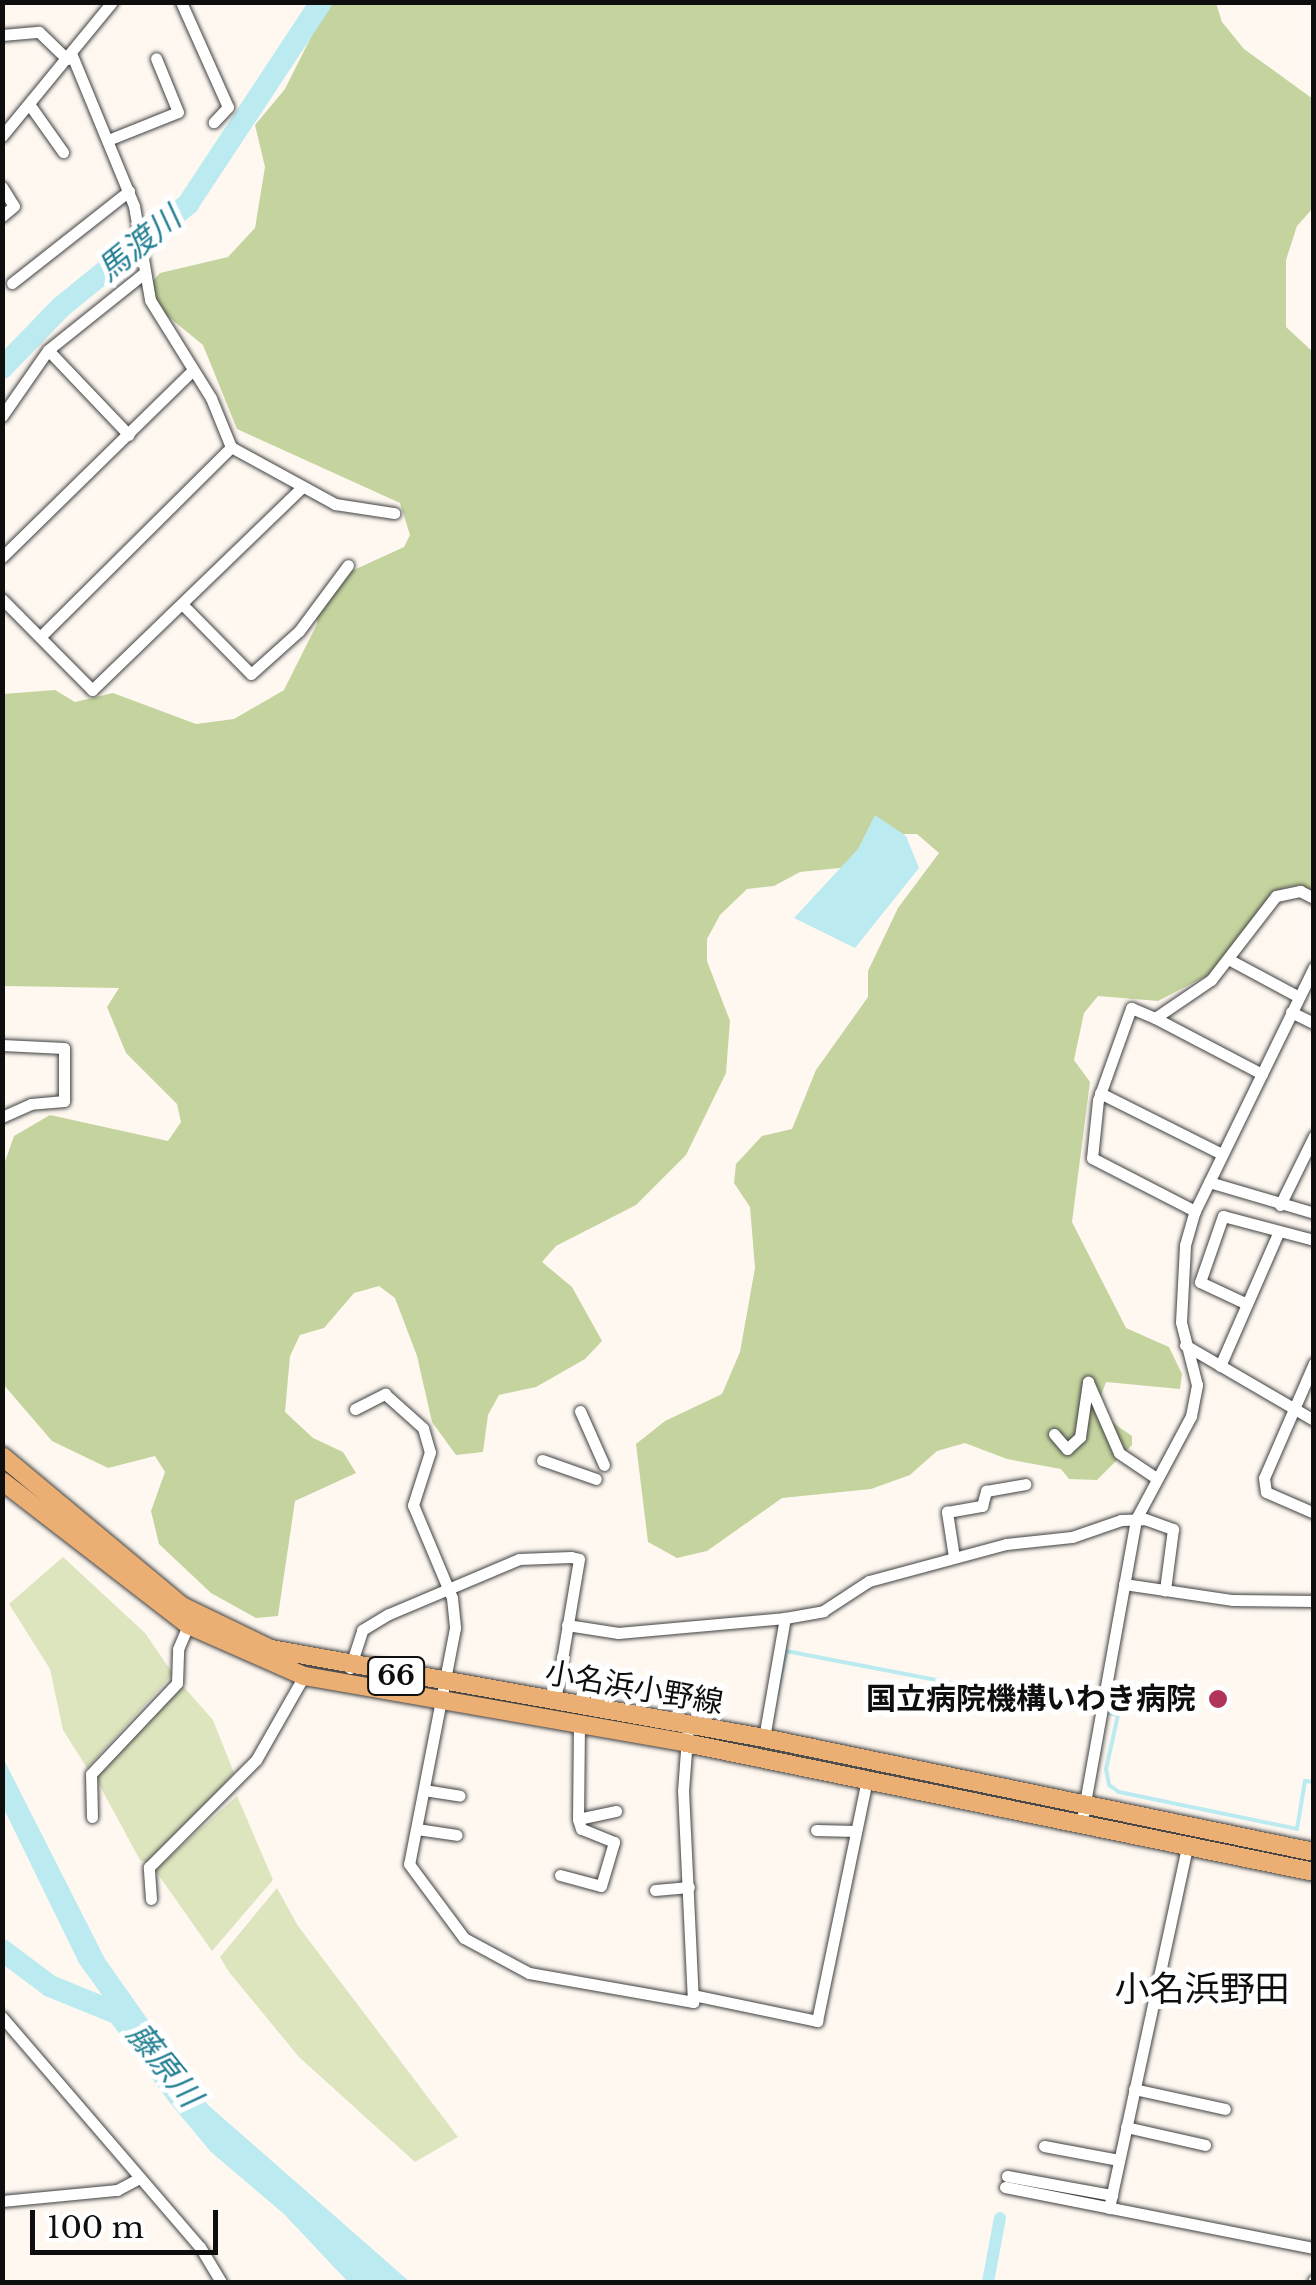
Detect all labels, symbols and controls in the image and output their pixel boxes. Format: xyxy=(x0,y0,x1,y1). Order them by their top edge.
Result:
water label: 馬渡川 xyxy=(90,199,188,289)
road number: 66 xyxy=(366,1653,426,1699)
street label: 小名浜小野線 xyxy=(542,1655,726,1721)
place label: 国立病院機構いわき病院 xyxy=(866,1681,1196,1717)
marker: 国立病院機構いわき病院 xyxy=(1205,1686,1231,1712)
district label: 小名浜野田 xyxy=(1115,1968,1289,2010)
water label: 藤原川 xyxy=(119,2016,209,2114)
scale bar xyxy=(35,2190,222,2252)
text: 100 m xyxy=(47,2209,144,2246)

